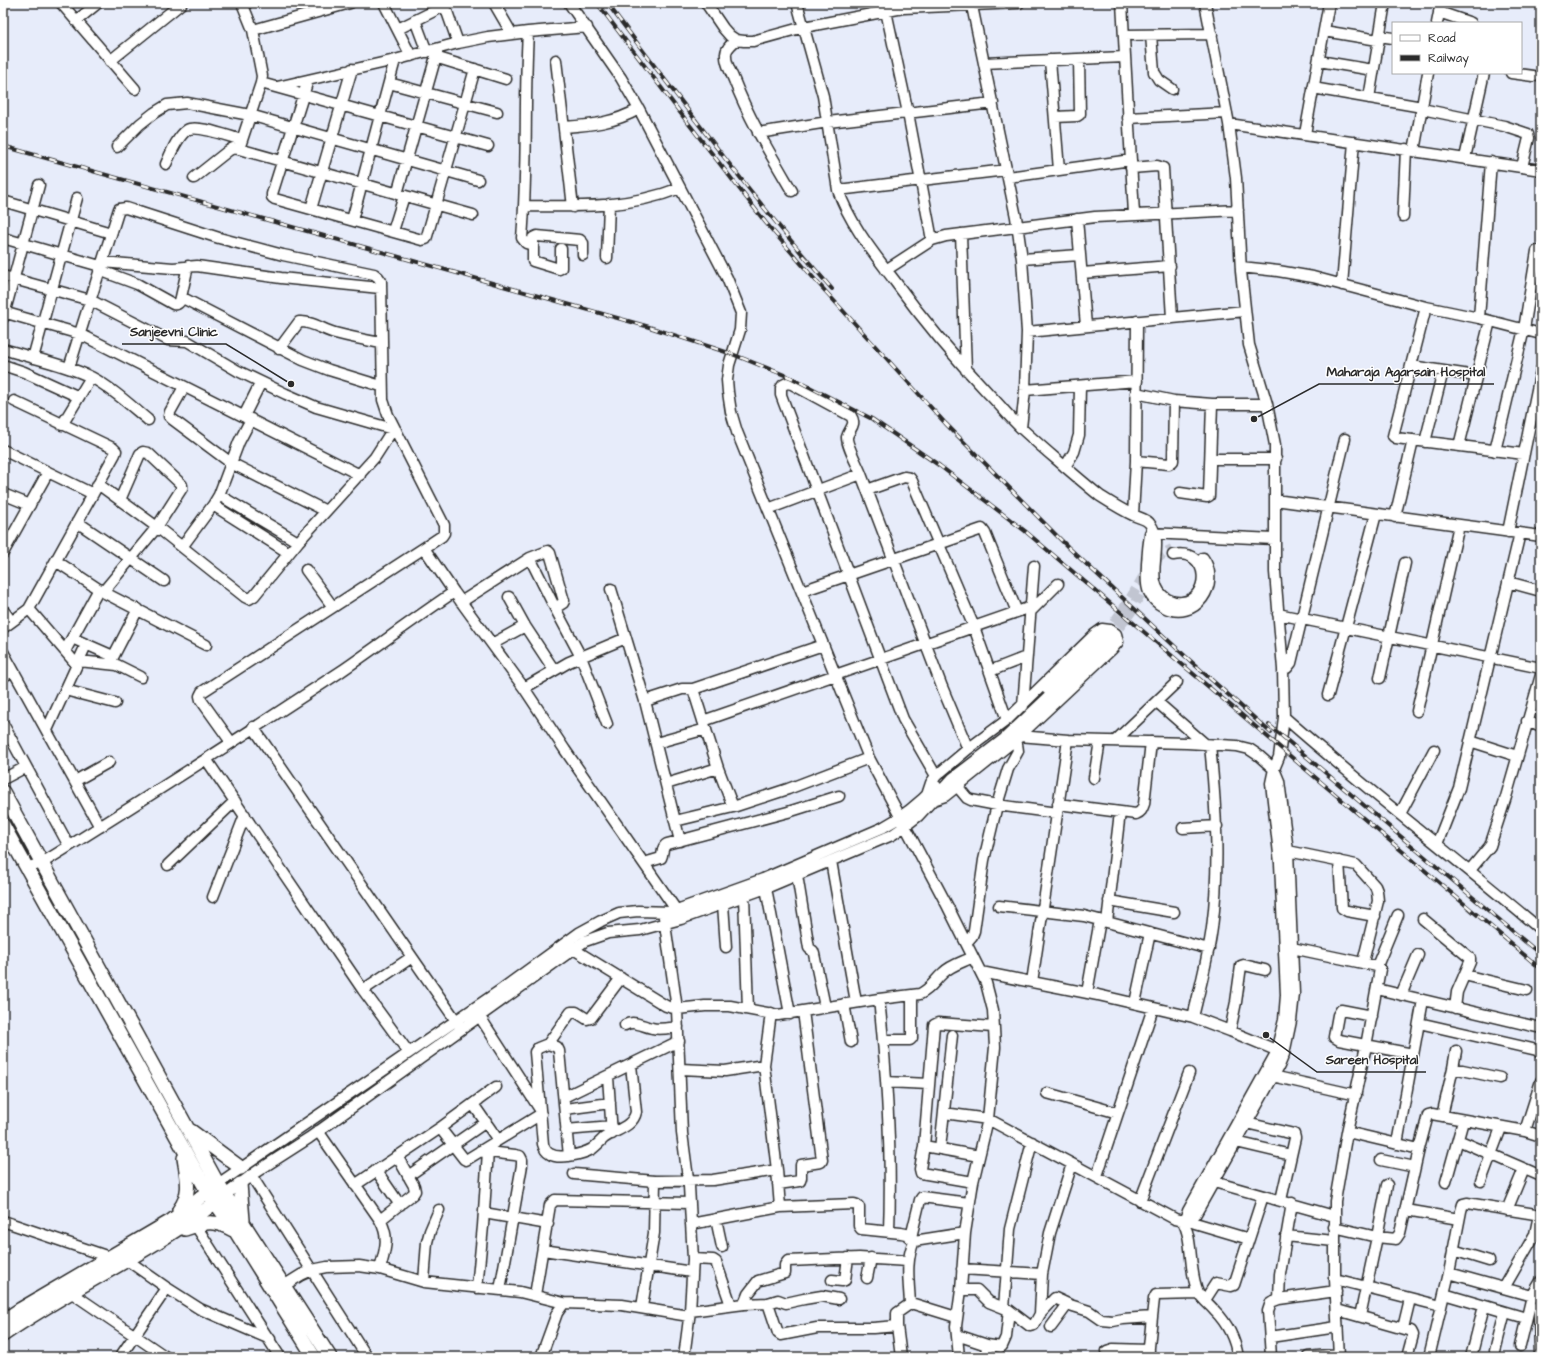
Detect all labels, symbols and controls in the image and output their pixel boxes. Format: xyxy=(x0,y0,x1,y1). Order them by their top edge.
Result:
legend xyxy=(1392,22,1522,74)
text: Road xyxy=(1428,30,1456,47)
text: Railway xyxy=(1428,50,1469,68)
callout: Sanjeevni Clinic xyxy=(122,319,226,344)
text: Sanjeevni Clinic xyxy=(129,323,219,342)
callout: Maharaja Agarsain Hospital xyxy=(1319,359,1494,384)
text: Maharaja Agarsain Hospital xyxy=(1327,363,1485,383)
callout: Sareen Hospital xyxy=(1317,1047,1426,1072)
text: Sareen Hospital xyxy=(1325,1051,1418,1070)

